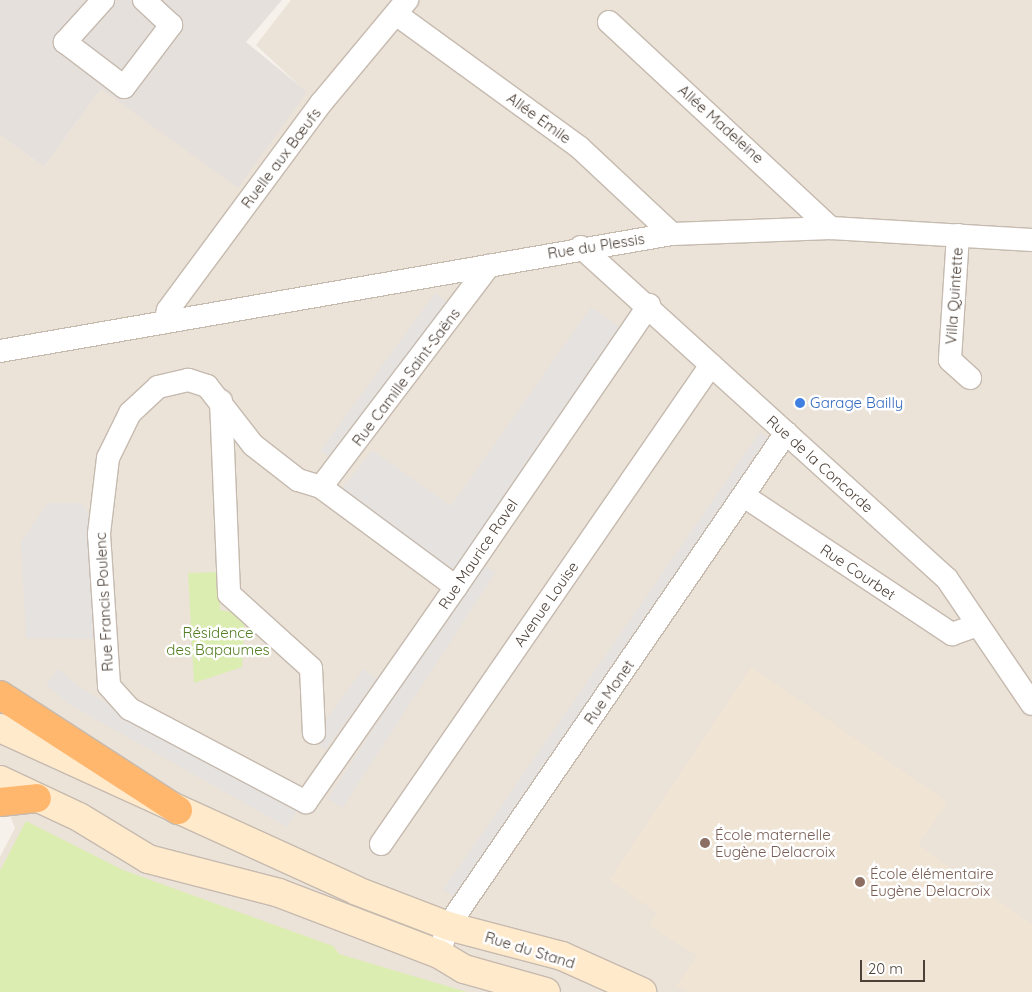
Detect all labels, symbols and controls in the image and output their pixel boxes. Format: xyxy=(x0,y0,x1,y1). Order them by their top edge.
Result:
street label: Allée Madeleine xyxy=(675,81,767,167)
street label: Allée Émile xyxy=(503,89,575,147)
street label: Ruelle aux Bœufs xyxy=(237,104,325,212)
street label: Rue du Plessis xyxy=(546,229,646,263)
street label: Villa Quintette xyxy=(942,247,966,345)
street label: Rue Camille Saint-Saëns xyxy=(348,304,464,450)
place label: Garage Bailly xyxy=(810,394,903,412)
marker: Garage Bailly xyxy=(794,397,806,409)
street label: Rue de la Concorde xyxy=(763,412,877,516)
street label: Rue Maurice Ravel xyxy=(434,495,522,613)
street label: Rue Francis Poulenc xyxy=(91,532,117,672)
street label: Rue Courbet xyxy=(817,540,899,604)
street label: Avenue Louise xyxy=(510,558,582,650)
park label: Résidence des Bapaumes xyxy=(166,623,270,658)
street label: Rue Monet xyxy=(580,656,638,728)
place label: École maternelle Eugène Delacroix xyxy=(715,825,835,860)
marker: École maternelle Eugène Delacroix xyxy=(699,837,711,849)
place label: École élémentaire Eugène Delacroix xyxy=(870,864,994,899)
marker: École élémentaire Eugène Delacroix xyxy=(854,876,866,888)
street label: Rue du Stand xyxy=(483,928,577,972)
scale bar xyxy=(862,950,927,982)
text: 20 m xyxy=(868,959,903,978)

